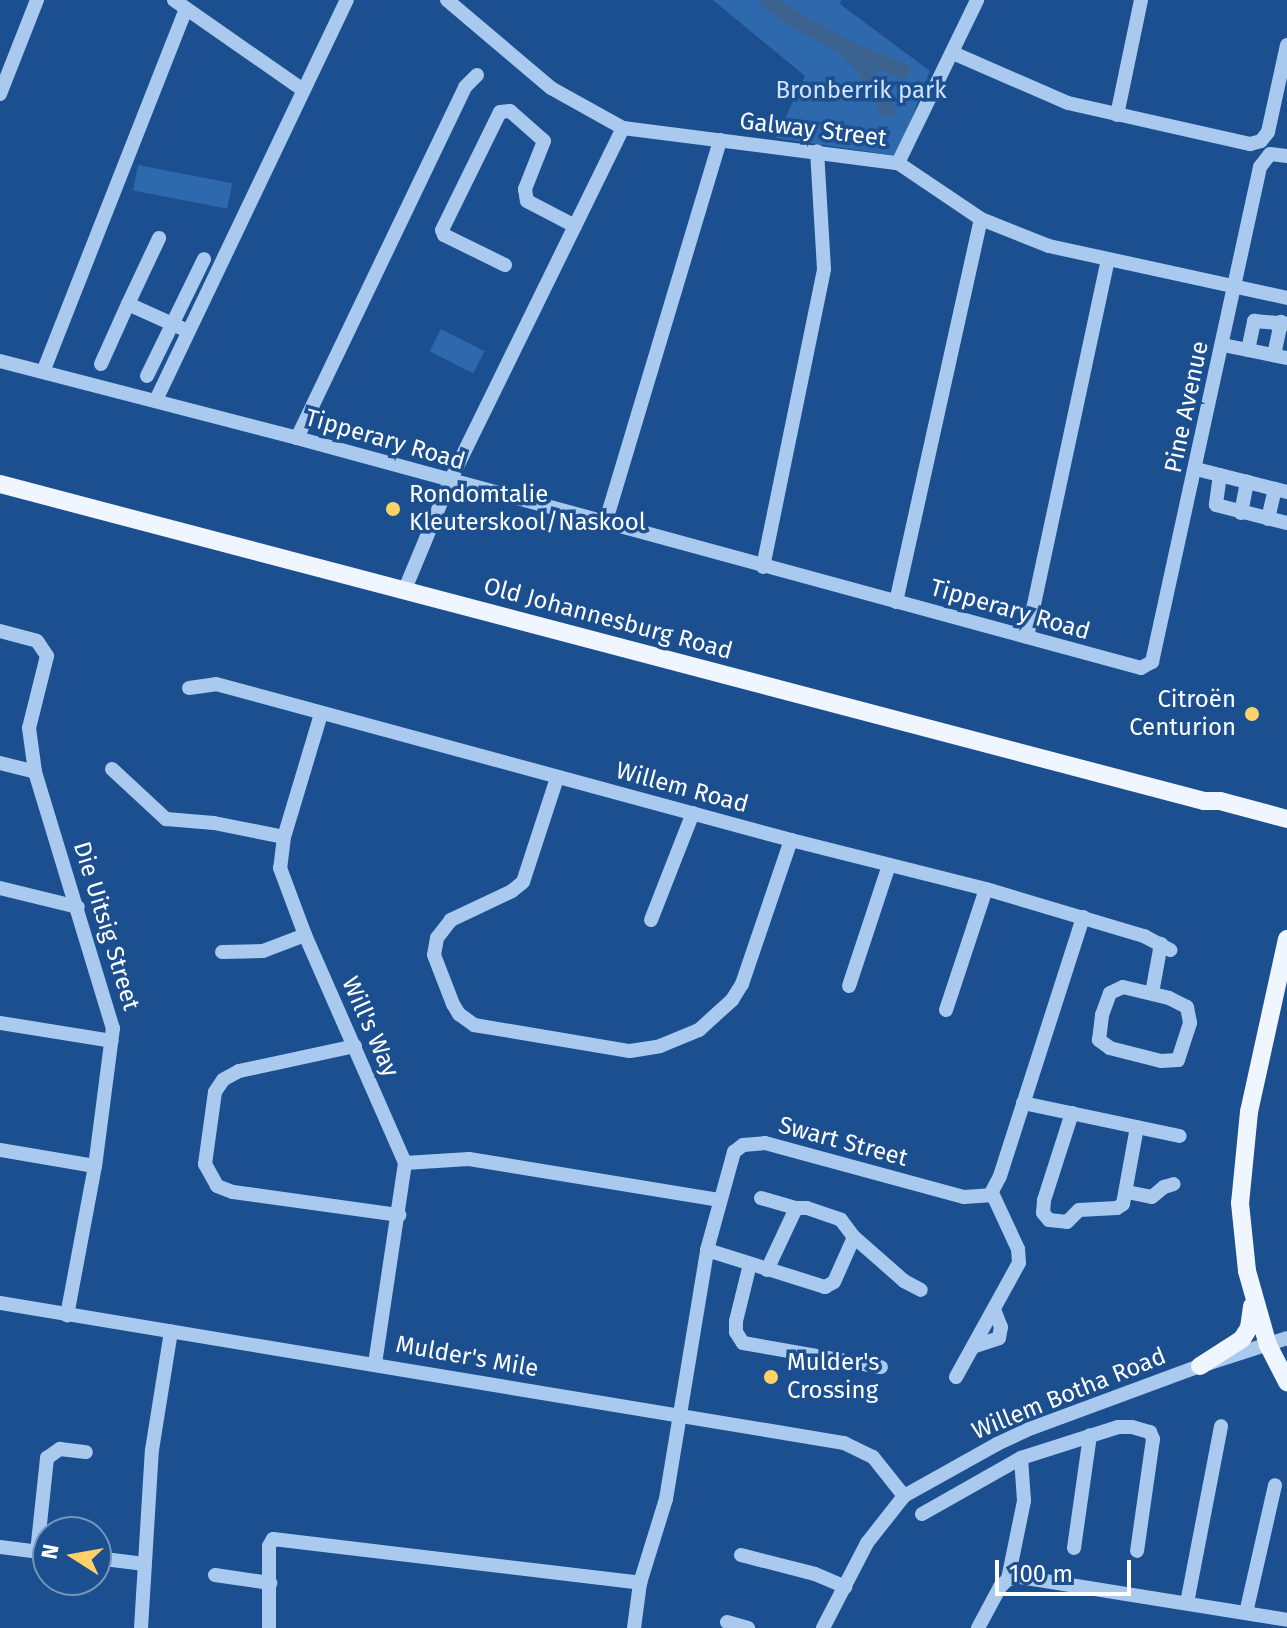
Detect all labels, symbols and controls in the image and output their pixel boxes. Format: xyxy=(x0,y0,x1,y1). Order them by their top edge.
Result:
park label: Bronberrik park xyxy=(775,77,947,105)
street label: Galway Street xyxy=(738,107,888,153)
street label: Pine Avenue xyxy=(1159,339,1215,475)
street label: Tipperary Road xyxy=(302,403,468,477)
place label: Rondomtalie Kleuterskool/Naskool xyxy=(409,481,646,537)
marker: Rondomtalie Kleuterskool/Naskool xyxy=(384,500,402,518)
street label: Old Johannesburg Road xyxy=(480,572,736,666)
street label: Tipperary Road xyxy=(927,573,1093,647)
place label: Citroën Centurion xyxy=(1129,686,1236,742)
marker: Citroën Centurion xyxy=(1243,705,1261,723)
street label: Willem Road xyxy=(613,757,751,819)
street label: Die Uitsig Street xyxy=(67,838,145,1014)
street label: Will's Way xyxy=(335,973,405,1081)
street label: Swart Street xyxy=(775,1111,911,1173)
street label: Mulder's Mile xyxy=(393,1330,541,1384)
street label: Willem Botha Road xyxy=(968,1342,1170,1446)
place label: Mulder's Crossing xyxy=(787,1349,880,1405)
marker: Mulder's Crossing xyxy=(762,1368,780,1386)
north arrow xyxy=(32,1516,112,1596)
text: N xyxy=(35,1542,65,1561)
scale bar xyxy=(999,1544,1135,1594)
text: 100 m xyxy=(1009,1560,1073,1588)

